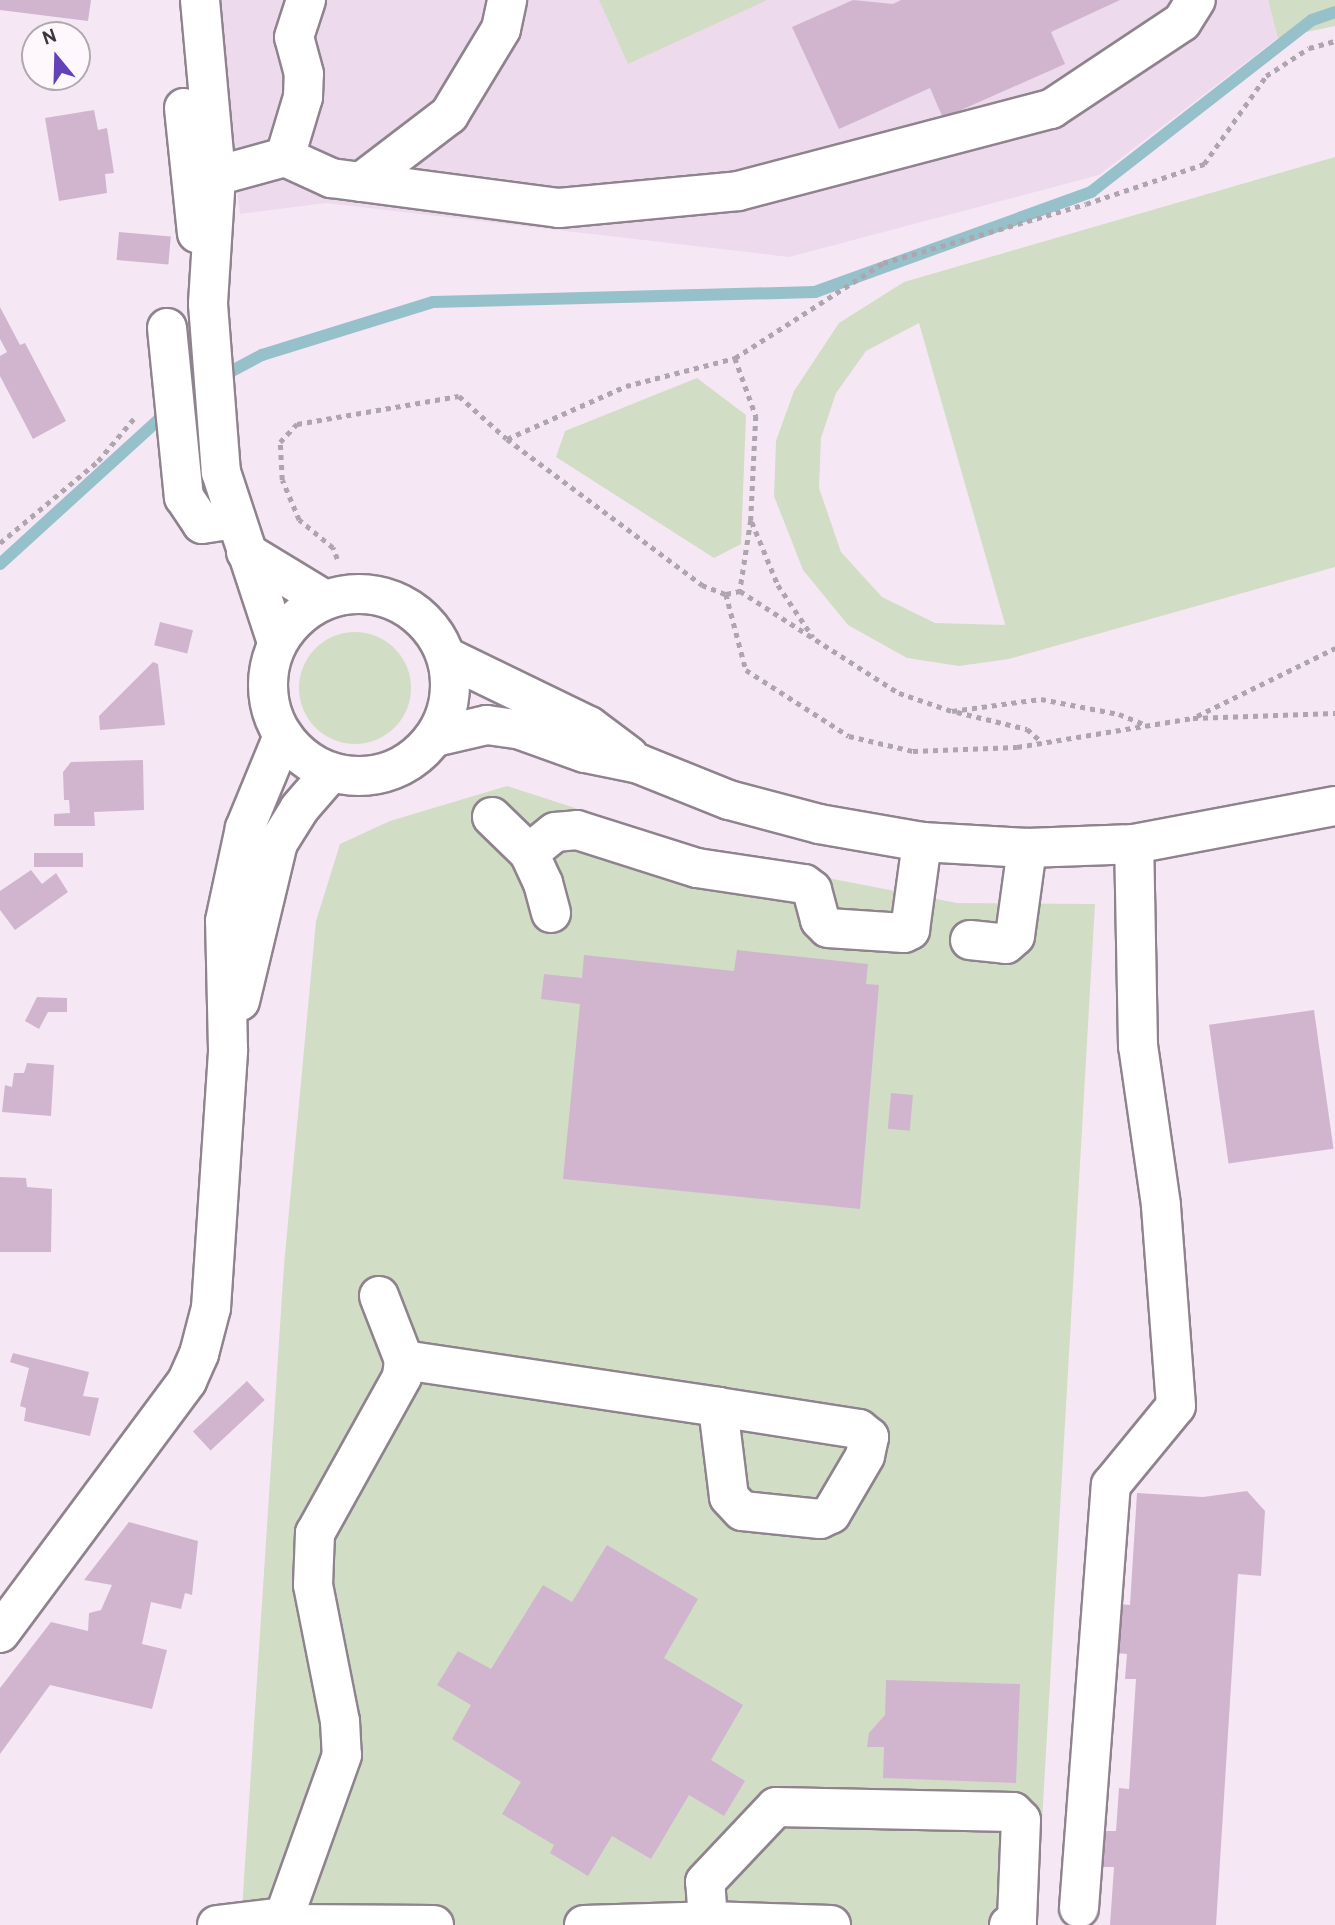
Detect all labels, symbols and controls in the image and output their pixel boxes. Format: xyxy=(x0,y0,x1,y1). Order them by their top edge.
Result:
north arrow xyxy=(21,21,91,91)
text: N xyxy=(39,24,60,52)

